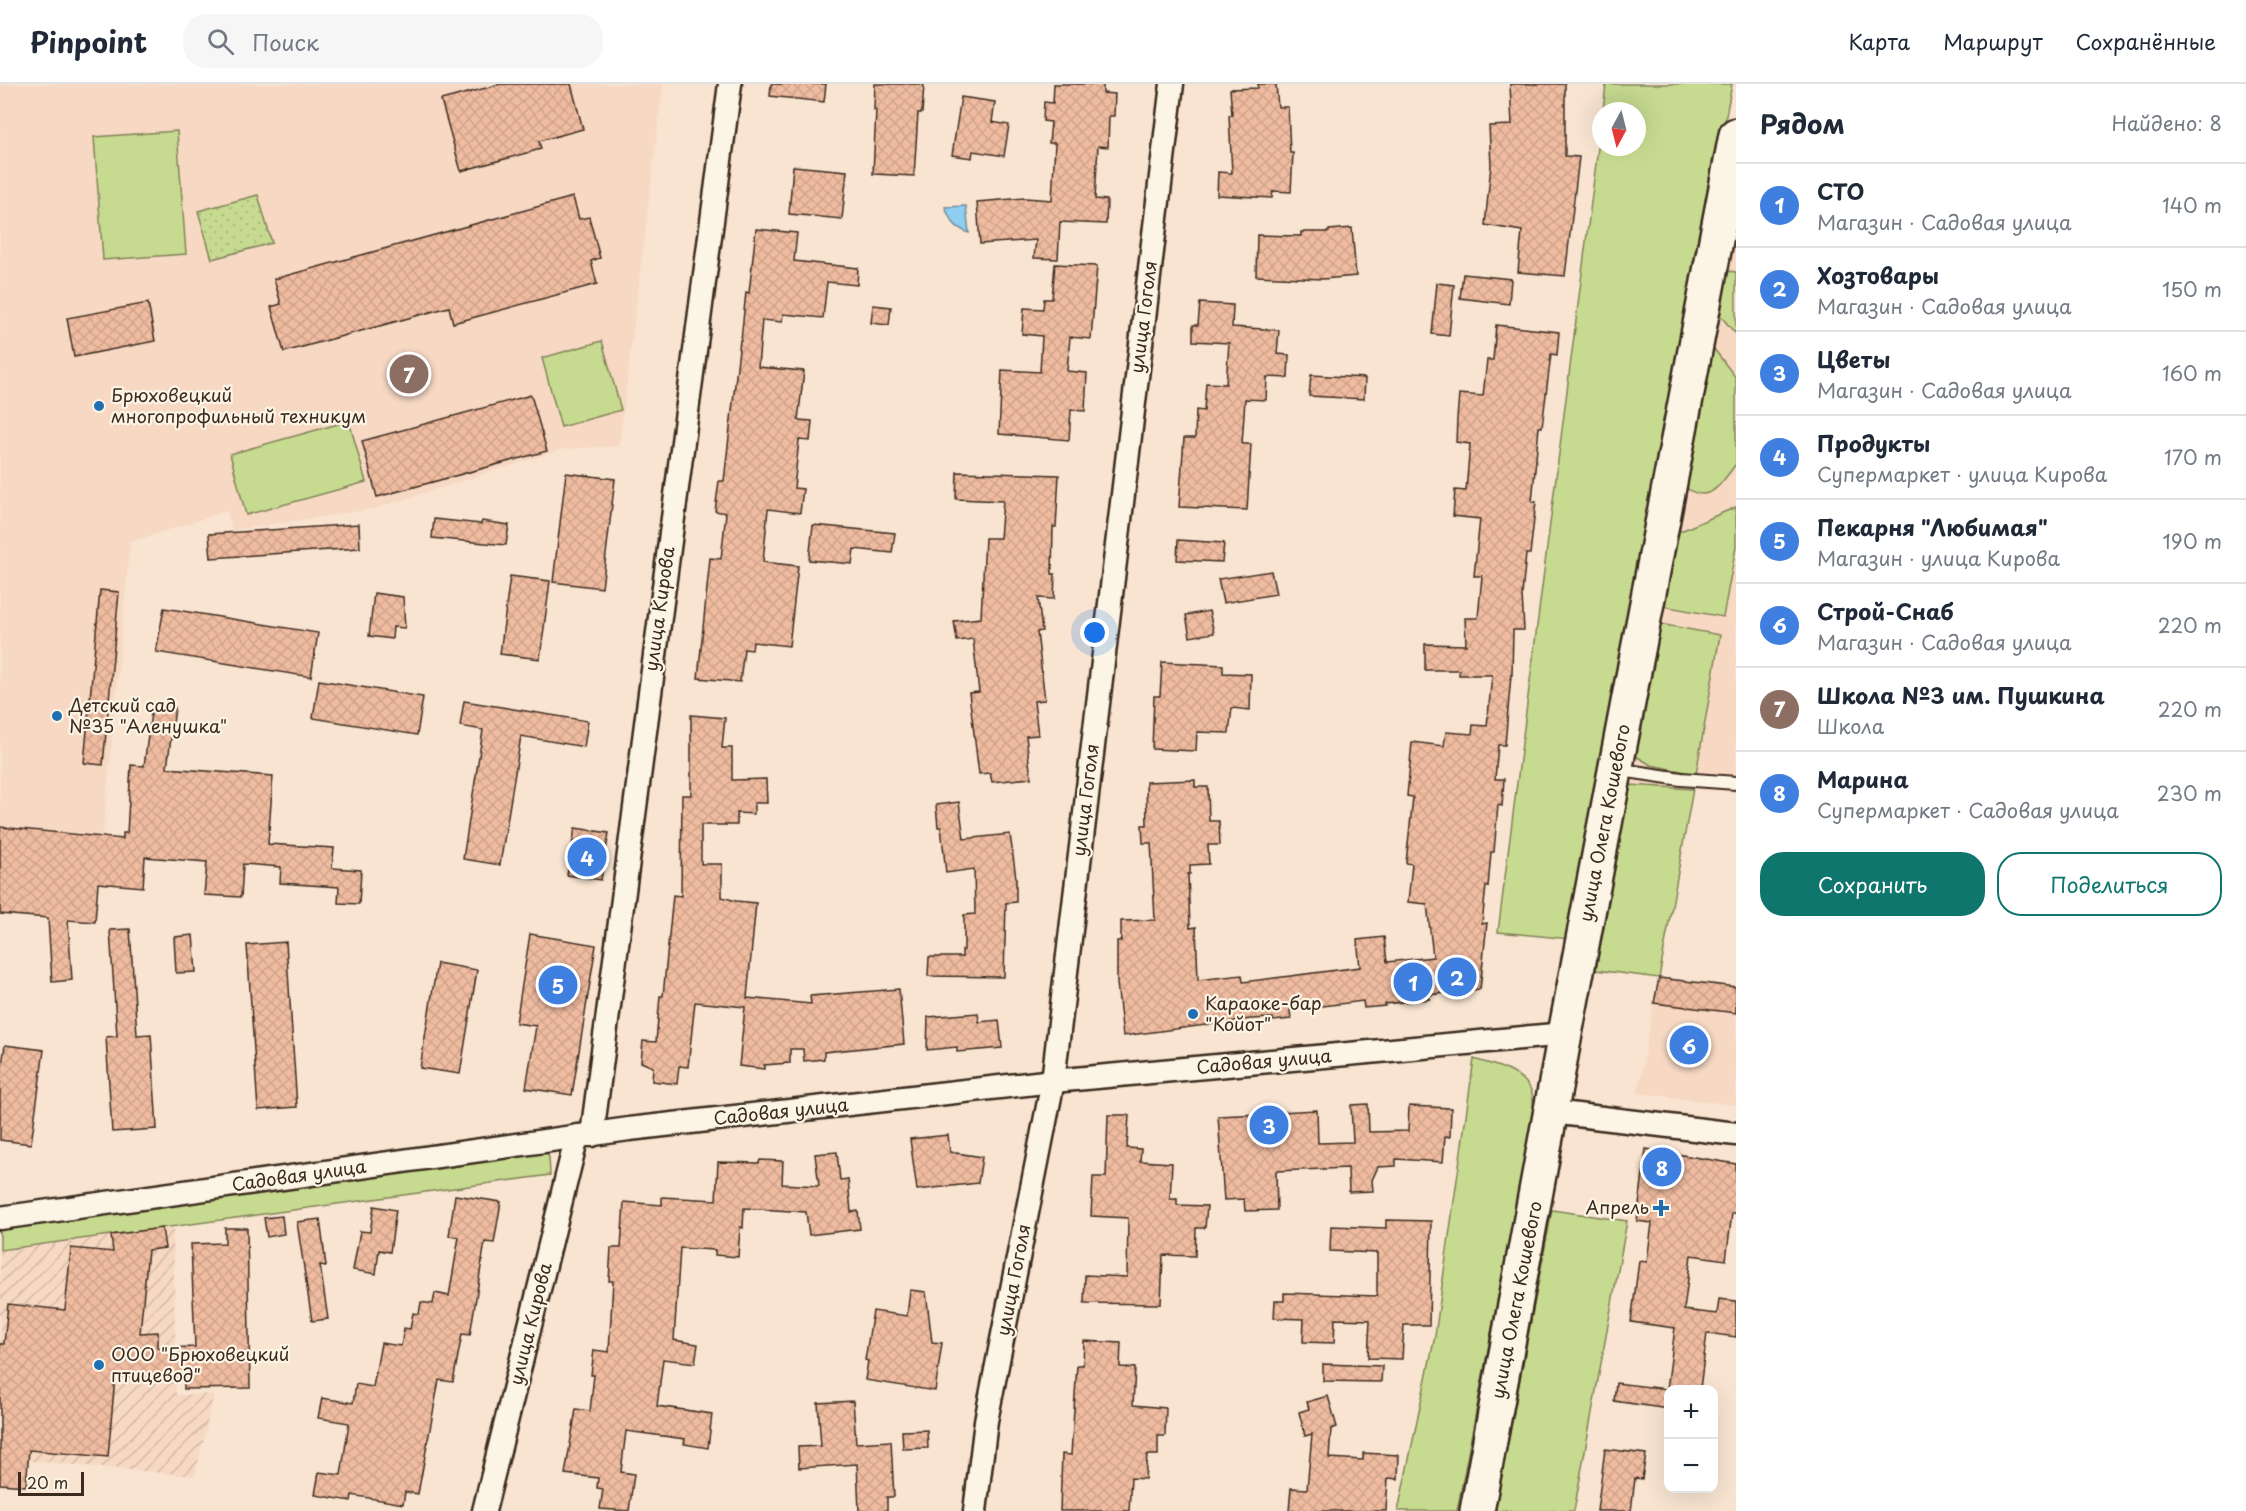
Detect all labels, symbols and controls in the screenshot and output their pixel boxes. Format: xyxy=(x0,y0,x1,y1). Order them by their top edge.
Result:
search box xyxy=(183,14,603,68)
text: Pinpoint xyxy=(30,20,147,63)
icon: search xyxy=(204,25,237,58)
text: Поиск xyxy=(252,25,319,58)
text: Карта xyxy=(1849,25,1910,57)
text: Маршрут xyxy=(1943,25,2043,57)
text: Сохранённые xyxy=(2076,25,2216,57)
north arrow xyxy=(1592,102,1646,156)
text: Рядом xyxy=(1760,104,1845,143)
text: Найдено: 8 xyxy=(2112,108,2222,138)
text: СТО xyxy=(1817,174,1864,207)
text: 1 xyxy=(1775,190,1784,220)
text: 140 m xyxy=(2162,190,2222,220)
text: Магазин · Садовая улица xyxy=(1817,207,2072,237)
text: Хозтовары xyxy=(1817,258,1939,291)
street label: улица Гоголя xyxy=(1122,259,1163,375)
text: 2 xyxy=(1772,274,1787,304)
text: 150 m xyxy=(2162,274,2222,304)
text: Магазин · Садовая улица xyxy=(1817,291,2072,321)
text: Цветы xyxy=(1817,342,1890,375)
pin: 7 xyxy=(390,352,428,396)
text: 3 xyxy=(1773,358,1786,388)
text: 160 m xyxy=(2162,358,2222,388)
text: Магазин · Садовая улица xyxy=(1817,375,2072,405)
place label: Брюховецкий многопрофильный техникум xyxy=(111,381,366,429)
marker: Брюховецкий многопрофильный техникум xyxy=(92,399,106,413)
text: Продукты xyxy=(1817,426,1930,459)
text: 4 xyxy=(1773,442,1786,472)
text: 170 m xyxy=(2164,442,2222,472)
text: Супермаркет · улица Кирова xyxy=(1817,459,2107,489)
text: Пекарня "Любимая" xyxy=(1817,510,2048,543)
text: 5 xyxy=(1773,526,1786,556)
text: 190 m xyxy=(2163,526,2222,556)
text: Магазин · улица Кирова xyxy=(1817,543,2060,573)
street label: улица Кирова xyxy=(636,544,681,673)
text: Строй-Снаб xyxy=(1817,594,1954,627)
text: 6 xyxy=(1772,610,1787,640)
text: 220 m xyxy=(2158,610,2222,640)
your location xyxy=(1080,618,1109,647)
text: Магазин · Садовая улица xyxy=(1817,627,2072,657)
text: Школа №3 им. Пушкина xyxy=(1817,678,2105,711)
place label: Детский сад №35 "Аленушка" xyxy=(68,691,227,739)
text: 7 xyxy=(1774,694,1785,724)
text: 220 m xyxy=(2158,694,2222,724)
marker: Детский сад №35 "Аленушка" xyxy=(50,709,64,723)
text: Школа xyxy=(1817,711,1884,741)
street label: улица Олега Кошевого xyxy=(1571,721,1636,924)
street label: улица Гоголя xyxy=(1064,742,1105,858)
text: Марина xyxy=(1817,762,1909,795)
text: 8 xyxy=(1773,778,1786,808)
text: 230 m xyxy=(2157,778,2222,808)
text: Супермаркет · Садовая улица xyxy=(1817,795,2119,825)
pin: 4 xyxy=(568,834,606,880)
button: Сохранить xyxy=(1760,852,1985,916)
button: Поделиться xyxy=(1997,852,2222,916)
pin: 2 xyxy=(1438,954,1476,1000)
pin: 1 xyxy=(1394,960,1432,1004)
pin: 5 xyxy=(538,962,578,1008)
place label: Караоке-бар "Койот" xyxy=(1205,989,1322,1037)
marker: Караоке-бар "Койот" xyxy=(1186,1007,1200,1021)
pin: 6 xyxy=(1670,1022,1708,1068)
street label: Садовая улица xyxy=(1195,1041,1333,1080)
street label: Садовая улица xyxy=(712,1090,850,1131)
pin: 3 xyxy=(1250,1102,1288,1148)
pin: 8 xyxy=(1642,1144,1682,1190)
street label: Садовая улица xyxy=(230,1152,368,1197)
place label: Апрель xyxy=(1586,1193,1649,1220)
street label: улица Олега Кошевого xyxy=(1483,1198,1548,1401)
marker: Апрель xyxy=(1654,1201,1668,1215)
street label: улица Гоголя xyxy=(988,1222,1037,1338)
street label: улица Кирова xyxy=(501,1259,558,1388)
place label: ООО "Брюховецкий птицевод" xyxy=(111,1340,289,1388)
marker: ООО "Брюховецкий птицевод" xyxy=(92,1358,106,1372)
map controls xyxy=(1664,1385,1718,1493)
button: + xyxy=(1664,1385,1718,1439)
button: − xyxy=(1664,1439,1718,1493)
scale bar xyxy=(18,1469,84,1496)
text: 20 m xyxy=(27,1470,68,1494)

